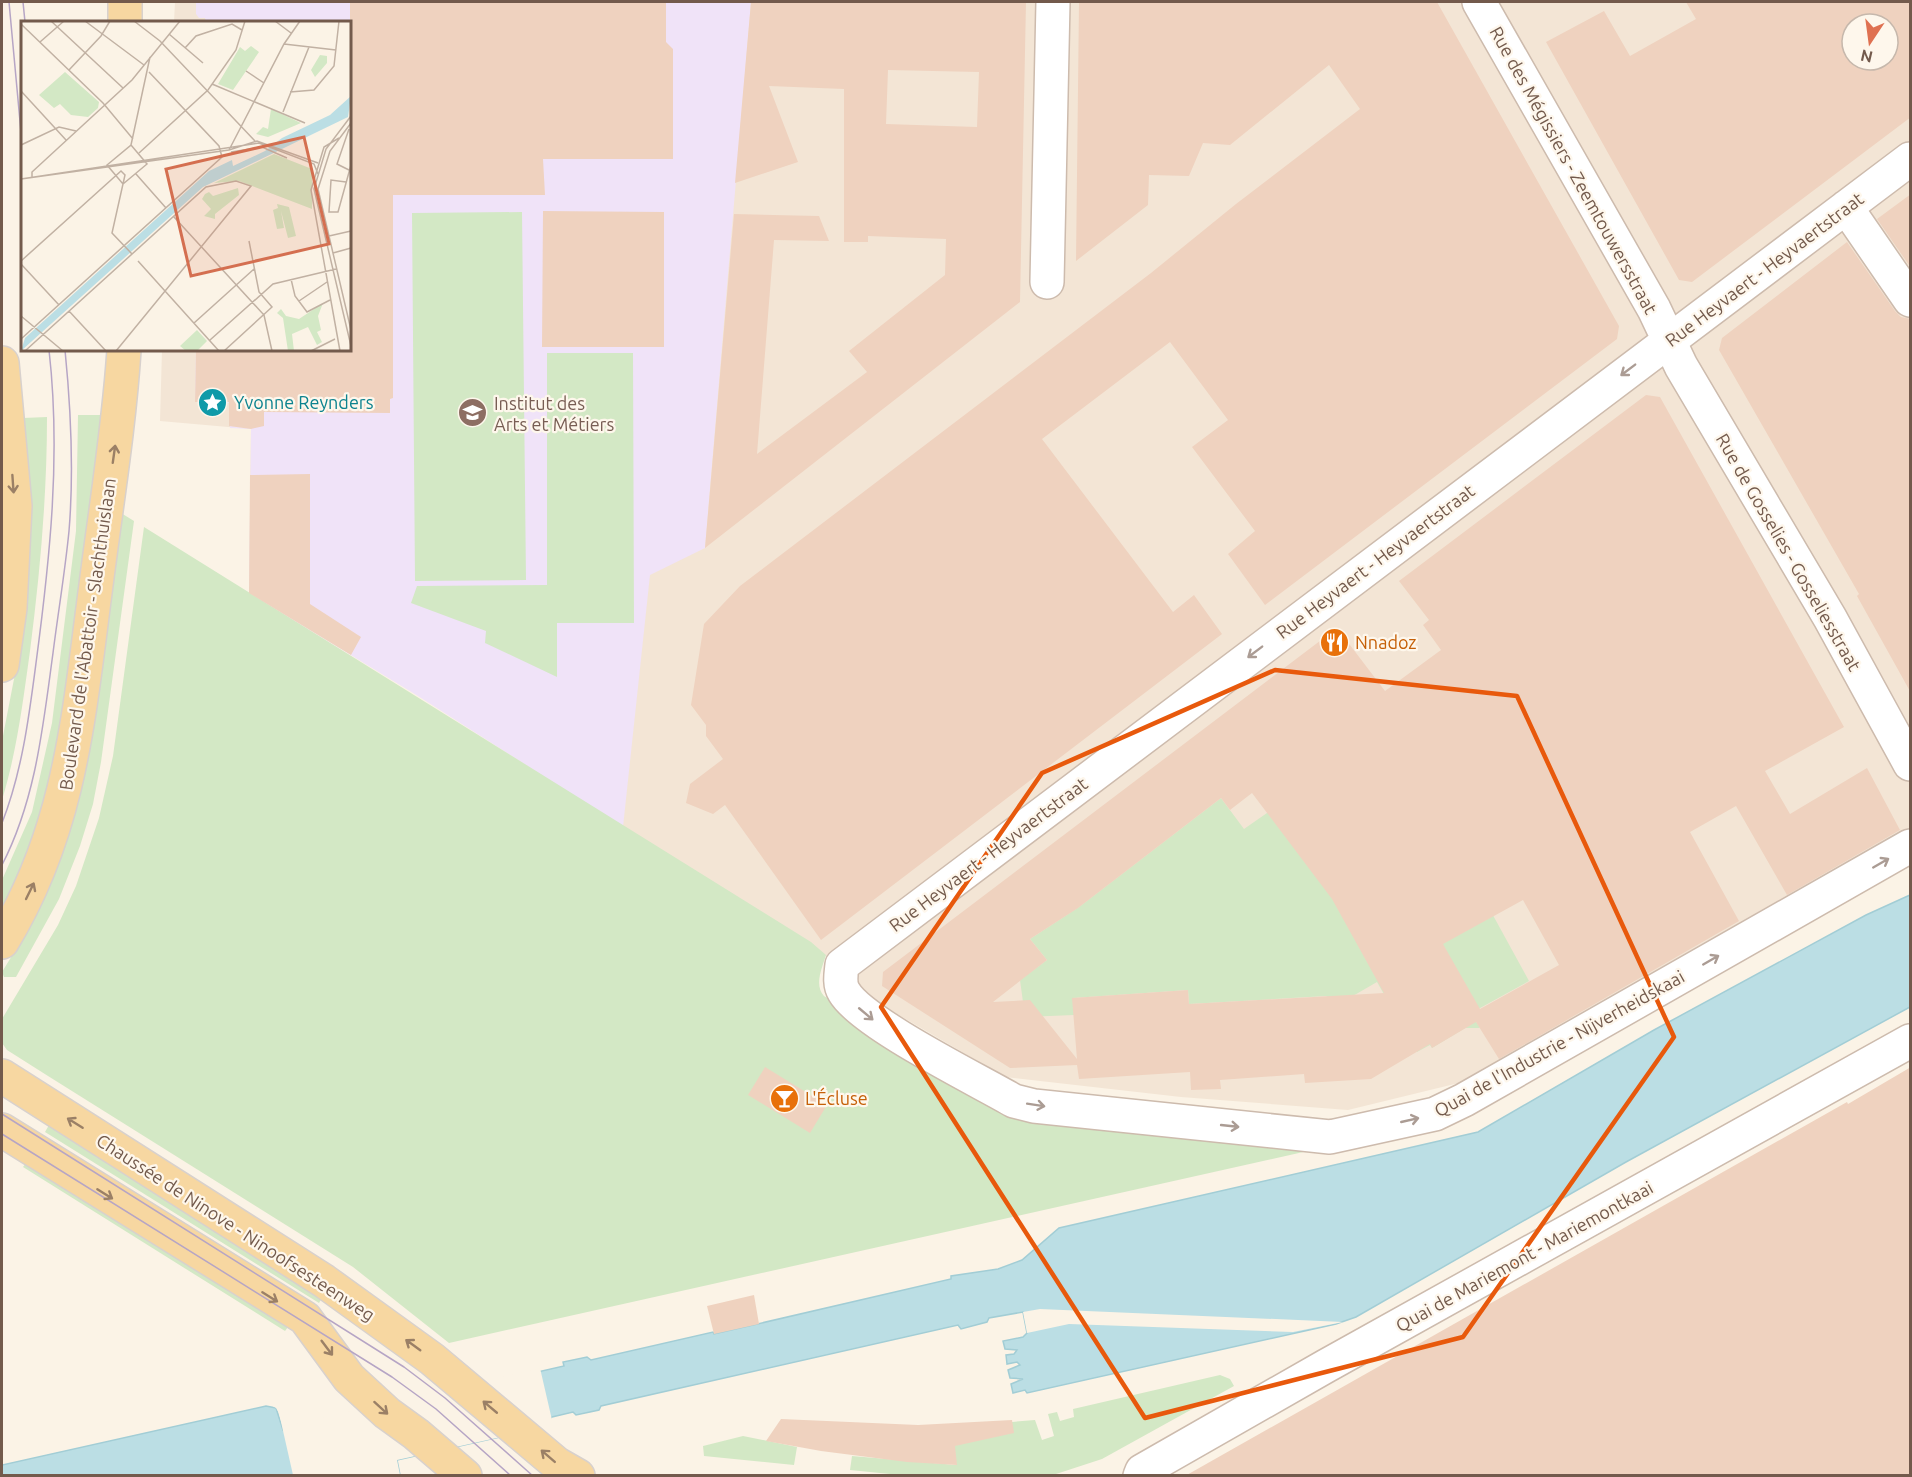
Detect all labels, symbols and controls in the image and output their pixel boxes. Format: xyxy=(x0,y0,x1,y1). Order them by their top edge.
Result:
north arrow xyxy=(1840,12,1900,72)
inset map xyxy=(21,21,351,351)
street label: Rue des Mégissiers - Zeemtouwersstraat xyxy=(1486,23,1662,317)
text: N xyxy=(1859,47,1874,67)
street label: Rue Heyvaert - Heyvaertstraat xyxy=(1661,188,1867,350)
one-way arrow xyxy=(1620,363,1636,376)
place icon: Yvonne Reynders xyxy=(197,386,229,418)
place label: Yvonne Reynders xyxy=(234,392,374,412)
place label: Institut des Arts et Métiers xyxy=(494,393,614,434)
school or university icon: Institut des Arts et Métiers xyxy=(457,397,489,429)
street label: Rue de Gosselies - Gosseliesstraat xyxy=(1713,430,1865,674)
one-way arrow xyxy=(108,444,119,464)
one-way arrow xyxy=(8,474,19,494)
street label: Boulevard de l'Abattoir - Slachthuislaan xyxy=(55,477,119,791)
street label: Rue Heyvaert - Heyvaertstraat xyxy=(1272,480,1478,642)
restaurant icon: Nnadoz xyxy=(1318,626,1350,658)
place label: Nnadoz xyxy=(1355,632,1417,652)
one-way arrow xyxy=(1247,646,1263,658)
street label: Rue Heyvaert - Heyvaertstraat xyxy=(885,773,1091,935)
one-way arrow xyxy=(1872,857,1889,869)
one-way arrow xyxy=(24,883,36,900)
one-way arrow xyxy=(1702,954,1719,966)
street label: Quai de l'Industrie - Nijverheidskaai xyxy=(1431,966,1688,1121)
one-way arrow xyxy=(858,1007,874,1020)
bar icon: L'Écluse xyxy=(768,1082,800,1114)
place label: L'Écluse xyxy=(805,1087,868,1108)
one-way arrow xyxy=(1026,1100,1046,1111)
one-way arrow xyxy=(1400,1113,1419,1125)
one-way arrow xyxy=(67,1116,84,1128)
one-way arrow xyxy=(1220,1121,1240,1132)
street label: Chaussée de Ninove - Ninoofsesteenweg xyxy=(93,1129,379,1325)
street label: Quai de Mariemont - Mariemontkaai xyxy=(1392,1177,1657,1336)
one-way arrow xyxy=(96,1187,113,1200)
one-way arrow xyxy=(261,1291,278,1303)
one-way arrow xyxy=(406,1339,422,1351)
one-way arrow xyxy=(321,1340,333,1356)
one-way arrow xyxy=(483,1400,498,1414)
one-way arrow xyxy=(374,1401,389,1415)
one-way arrow xyxy=(541,1449,556,1463)

